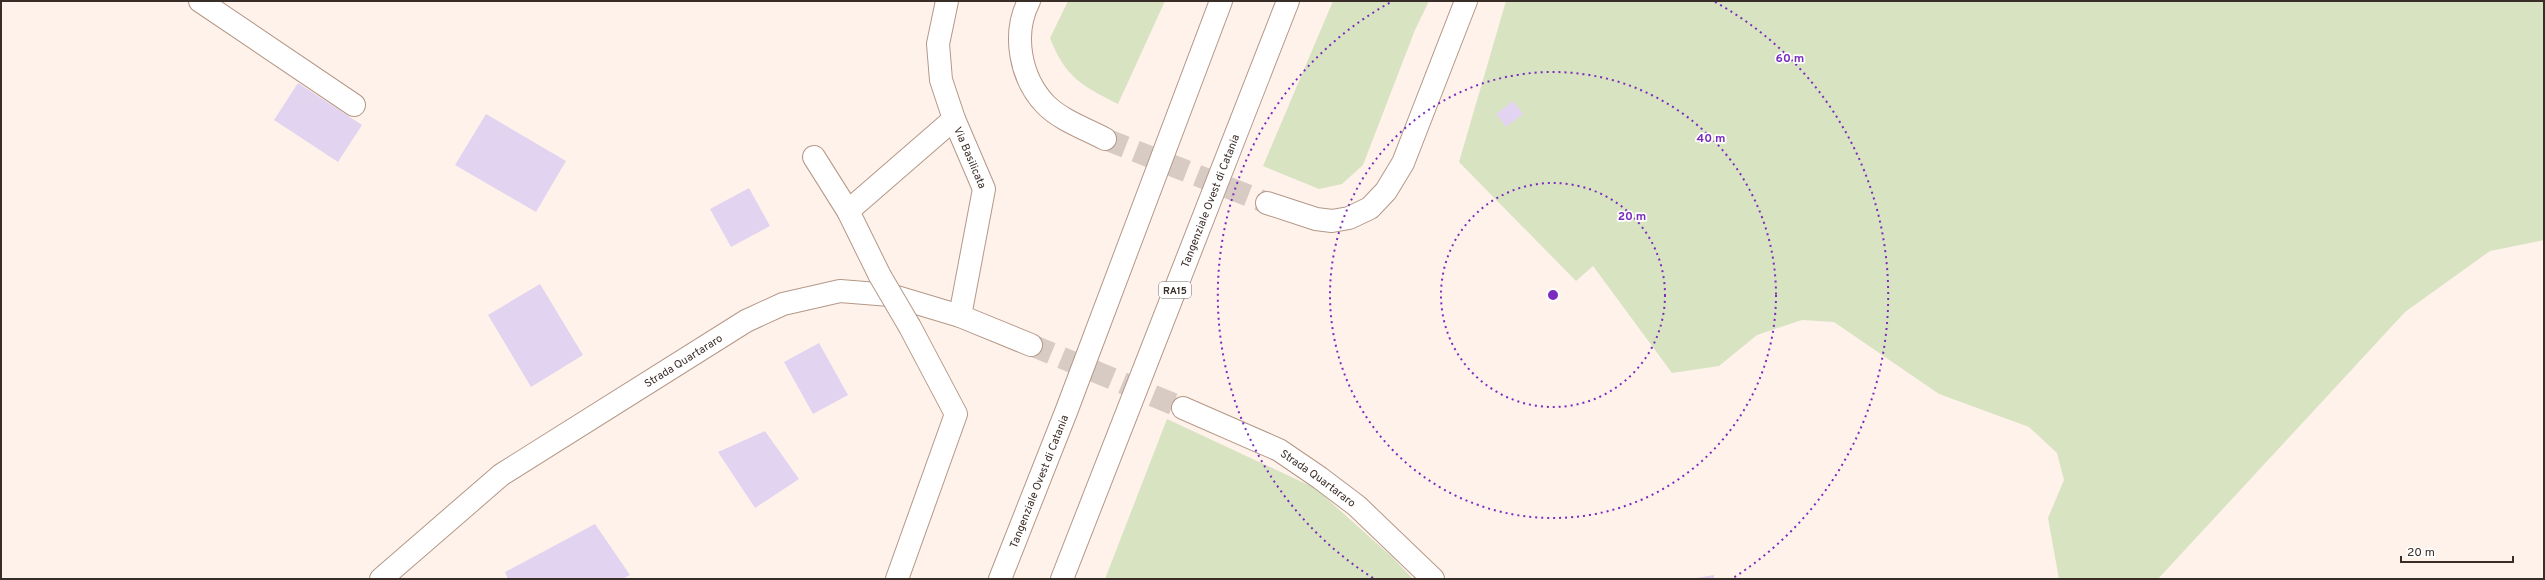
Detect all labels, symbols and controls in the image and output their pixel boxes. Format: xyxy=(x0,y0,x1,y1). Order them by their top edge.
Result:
text: 60 m xyxy=(1776,51,1804,67)
street label: Via Basilicata xyxy=(950,125,989,191)
text: 40 m xyxy=(1696,131,1726,147)
street label: Tangenziale Ovest di Catania xyxy=(1178,132,1243,270)
text: 20 m xyxy=(1618,209,1646,225)
road number: RA15 xyxy=(1159,282,1191,298)
centre of rings xyxy=(1546,288,1560,302)
street label: Strada Quartararo xyxy=(642,332,725,391)
street label: Tangenziale Ovest di Catania xyxy=(1007,413,1072,550)
street label: Strada Quartararo xyxy=(1277,447,1358,511)
scale bar xyxy=(2401,538,2513,564)
text: 20 m xyxy=(2407,545,2435,561)

